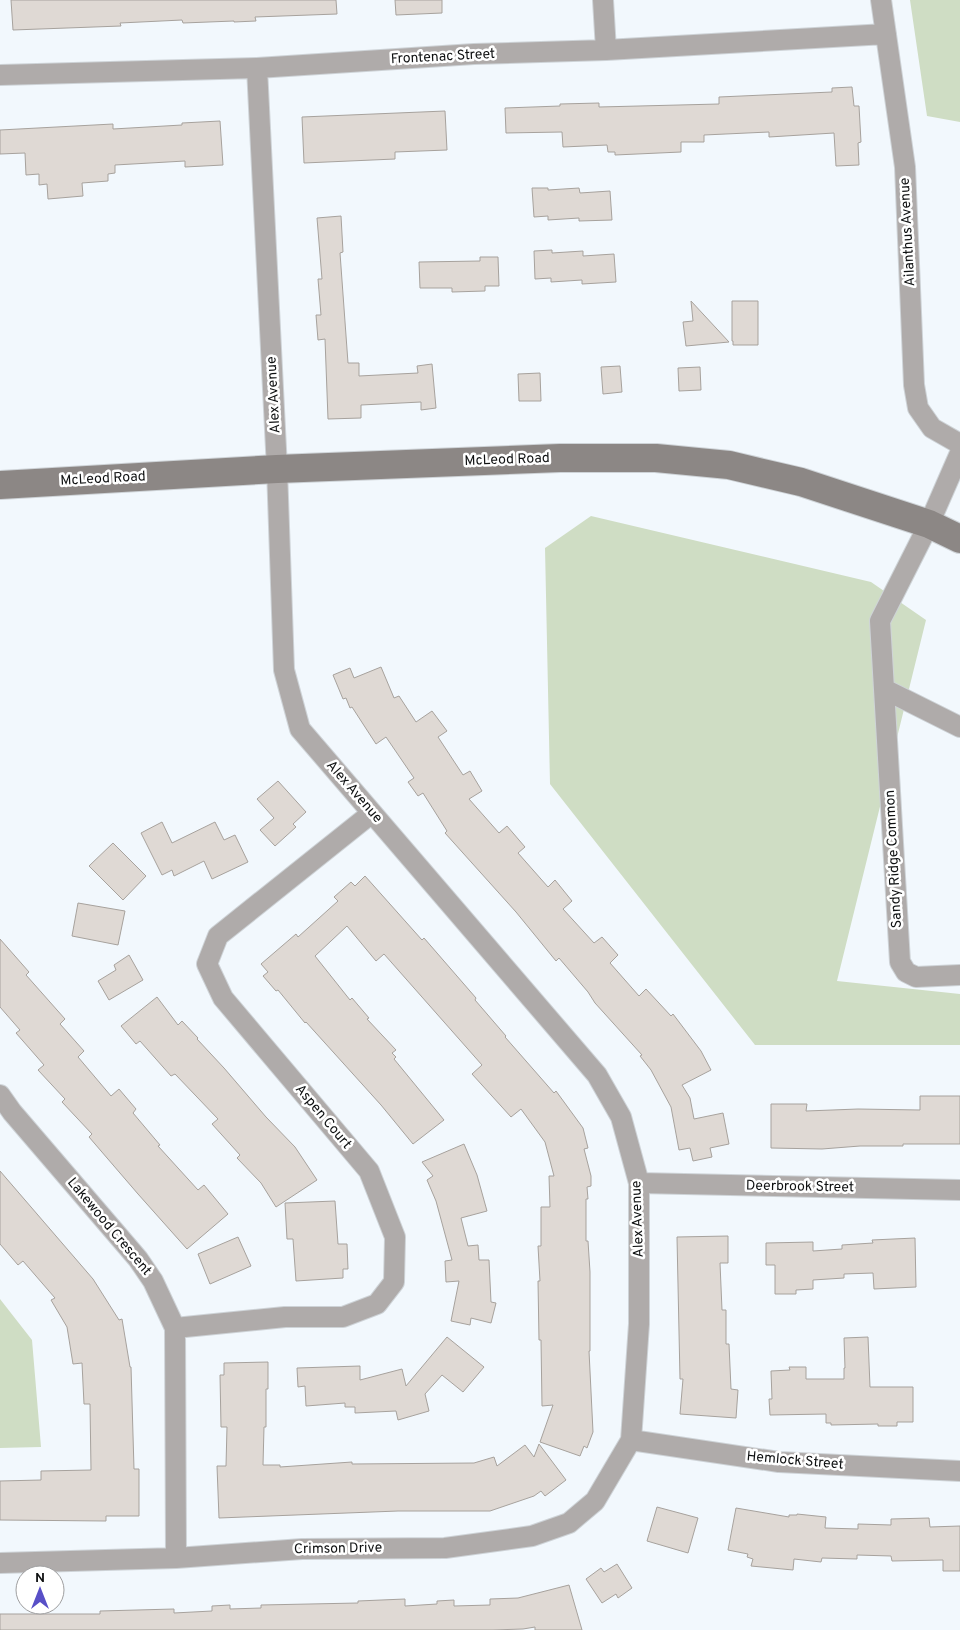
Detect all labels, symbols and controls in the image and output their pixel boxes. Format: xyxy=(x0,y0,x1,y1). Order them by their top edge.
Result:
street label: Frontenac Street xyxy=(390,46,496,68)
street label: Ailanthus Avenue xyxy=(897,177,919,287)
street label: Alex Avenue xyxy=(263,356,285,434)
street label: McLeod Road xyxy=(464,450,550,470)
street label: McLeod Road xyxy=(60,468,146,490)
street label: Alex Avenue xyxy=(322,757,386,827)
street label: Sandy Ridge Common xyxy=(882,789,906,929)
street label: Aspen Court xyxy=(291,1081,355,1153)
street label: Lakewood Crescent xyxy=(63,1175,155,1279)
street label: Deerbrook Street xyxy=(746,1178,854,1196)
street label: Alex Avenue xyxy=(628,1180,648,1258)
street label: Hemlock Street xyxy=(746,1448,844,1474)
street label: Crimson Drive xyxy=(294,1540,382,1558)
north arrow xyxy=(15,1565,65,1615)
text: N xyxy=(35,1570,45,1587)

